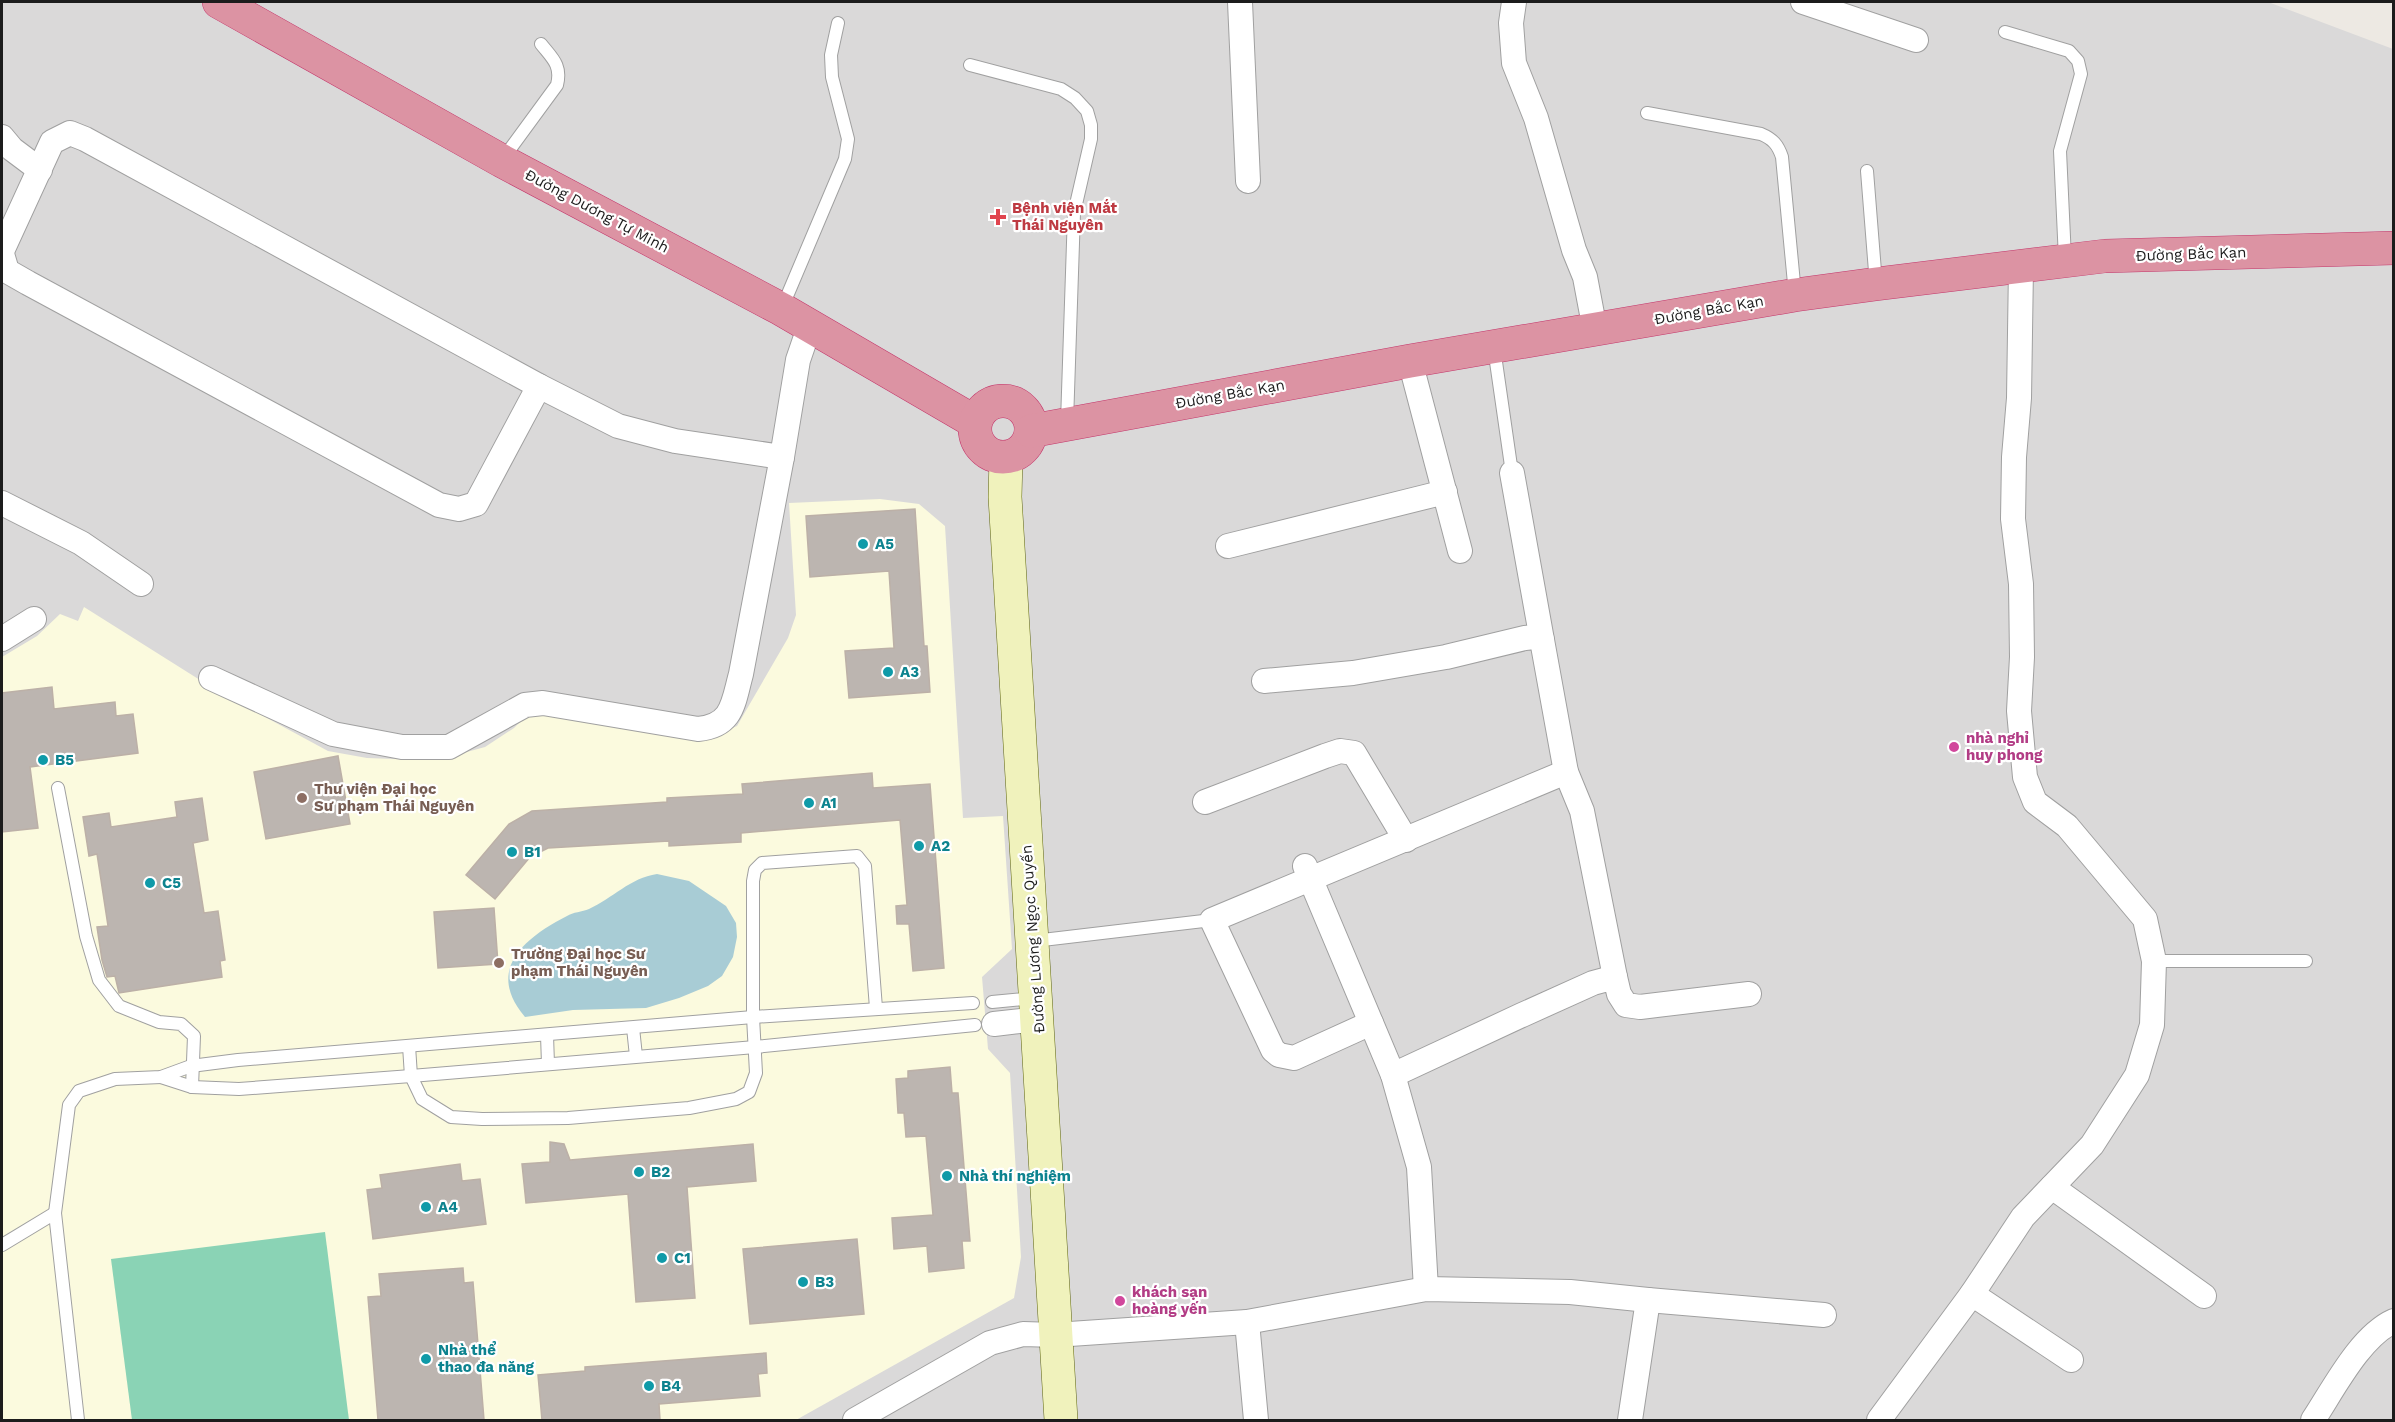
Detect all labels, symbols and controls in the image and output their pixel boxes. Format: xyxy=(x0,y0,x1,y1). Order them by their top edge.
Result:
street label: Đường Dương Tự Minh xyxy=(522,165,672,257)
place label: Bệnh viện Mắt Thái Nguyên xyxy=(1012,199,1118,234)
marker: Bệnh viện Mắt Thái Nguyên xyxy=(989,208,1007,226)
street label: Đường Bắc Kạn xyxy=(2135,243,2247,265)
street label: Đường Bắc Kạn xyxy=(1653,292,1765,328)
street label: Đường Bắc Kạn xyxy=(1174,376,1286,412)
place label: A5 xyxy=(875,535,894,553)
marker: A5 xyxy=(856,537,870,551)
place label: A3 xyxy=(900,663,919,681)
marker: A3 xyxy=(881,665,895,679)
place label: nhà nghỉ huy phong xyxy=(1966,729,2043,764)
marker: nhà nghỉ huy phong xyxy=(1947,740,1961,754)
place label: B5 xyxy=(55,751,74,769)
marker: B5 xyxy=(36,753,50,767)
place label: Thư viện Đại học Sư phạm Thái Nguyên xyxy=(314,780,474,815)
marker: Thư viện Đại học Sư phạm Thái Nguyên xyxy=(295,791,309,805)
place label: A1 xyxy=(821,794,837,812)
marker: A1 xyxy=(802,796,816,810)
place label: A2 xyxy=(931,837,950,855)
marker: A2 xyxy=(912,839,926,853)
place label: B1 xyxy=(524,843,541,861)
street label: Đường Lương Ngọc Quyến xyxy=(1017,844,1049,1034)
marker: B1 xyxy=(505,845,519,859)
place label: C5 xyxy=(162,874,181,892)
marker: C5 xyxy=(143,876,157,890)
place label: Trường Đại học Sư phạm Thái Nguyên xyxy=(511,945,648,980)
marker: Trường Đại học Sư phạm Thái Nguyên xyxy=(492,956,506,970)
place label: B2 xyxy=(651,1163,670,1181)
marker: B2 xyxy=(632,1165,646,1179)
place label: Nhà thí nghiệm xyxy=(959,1167,1071,1185)
marker: Nhà thí nghiệm xyxy=(940,1169,954,1183)
place label: A4 xyxy=(438,1198,458,1216)
marker: A4 xyxy=(419,1200,433,1214)
place label: C1 xyxy=(674,1249,691,1267)
marker: C1 xyxy=(655,1251,669,1265)
place label: B3 xyxy=(815,1273,834,1291)
marker: B3 xyxy=(796,1275,810,1289)
place label: khách sạn hoàng yến xyxy=(1132,1283,1207,1318)
marker: khách sạn hoàng yến xyxy=(1113,1294,1127,1308)
place label: Nhà thể thao đa năng xyxy=(438,1340,534,1376)
marker: Nhà thể thao đa năng xyxy=(419,1352,433,1366)
place label: B4 xyxy=(661,1377,681,1395)
marker: B4 xyxy=(642,1379,656,1393)

